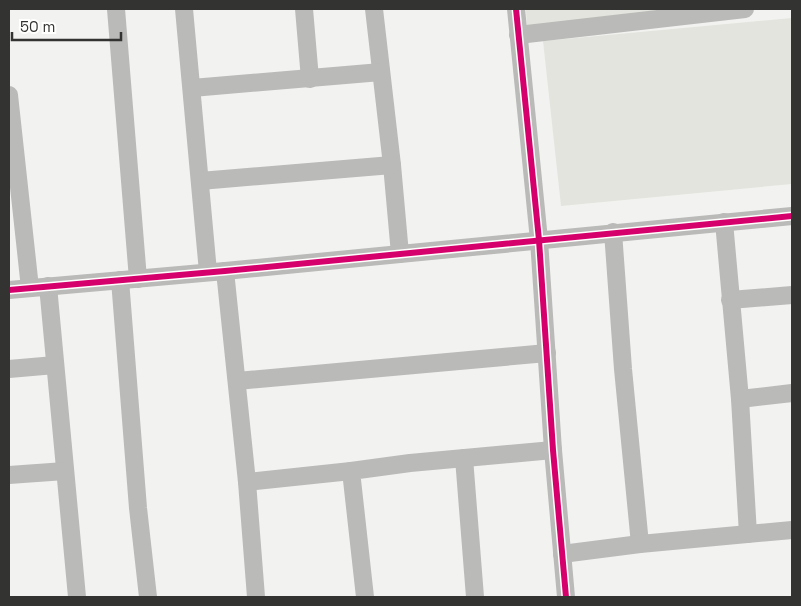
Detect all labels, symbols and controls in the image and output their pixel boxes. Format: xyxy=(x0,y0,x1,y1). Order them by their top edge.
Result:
scale bar xyxy=(12,10,121,42)
text: 50 m xyxy=(20,17,55,36)

